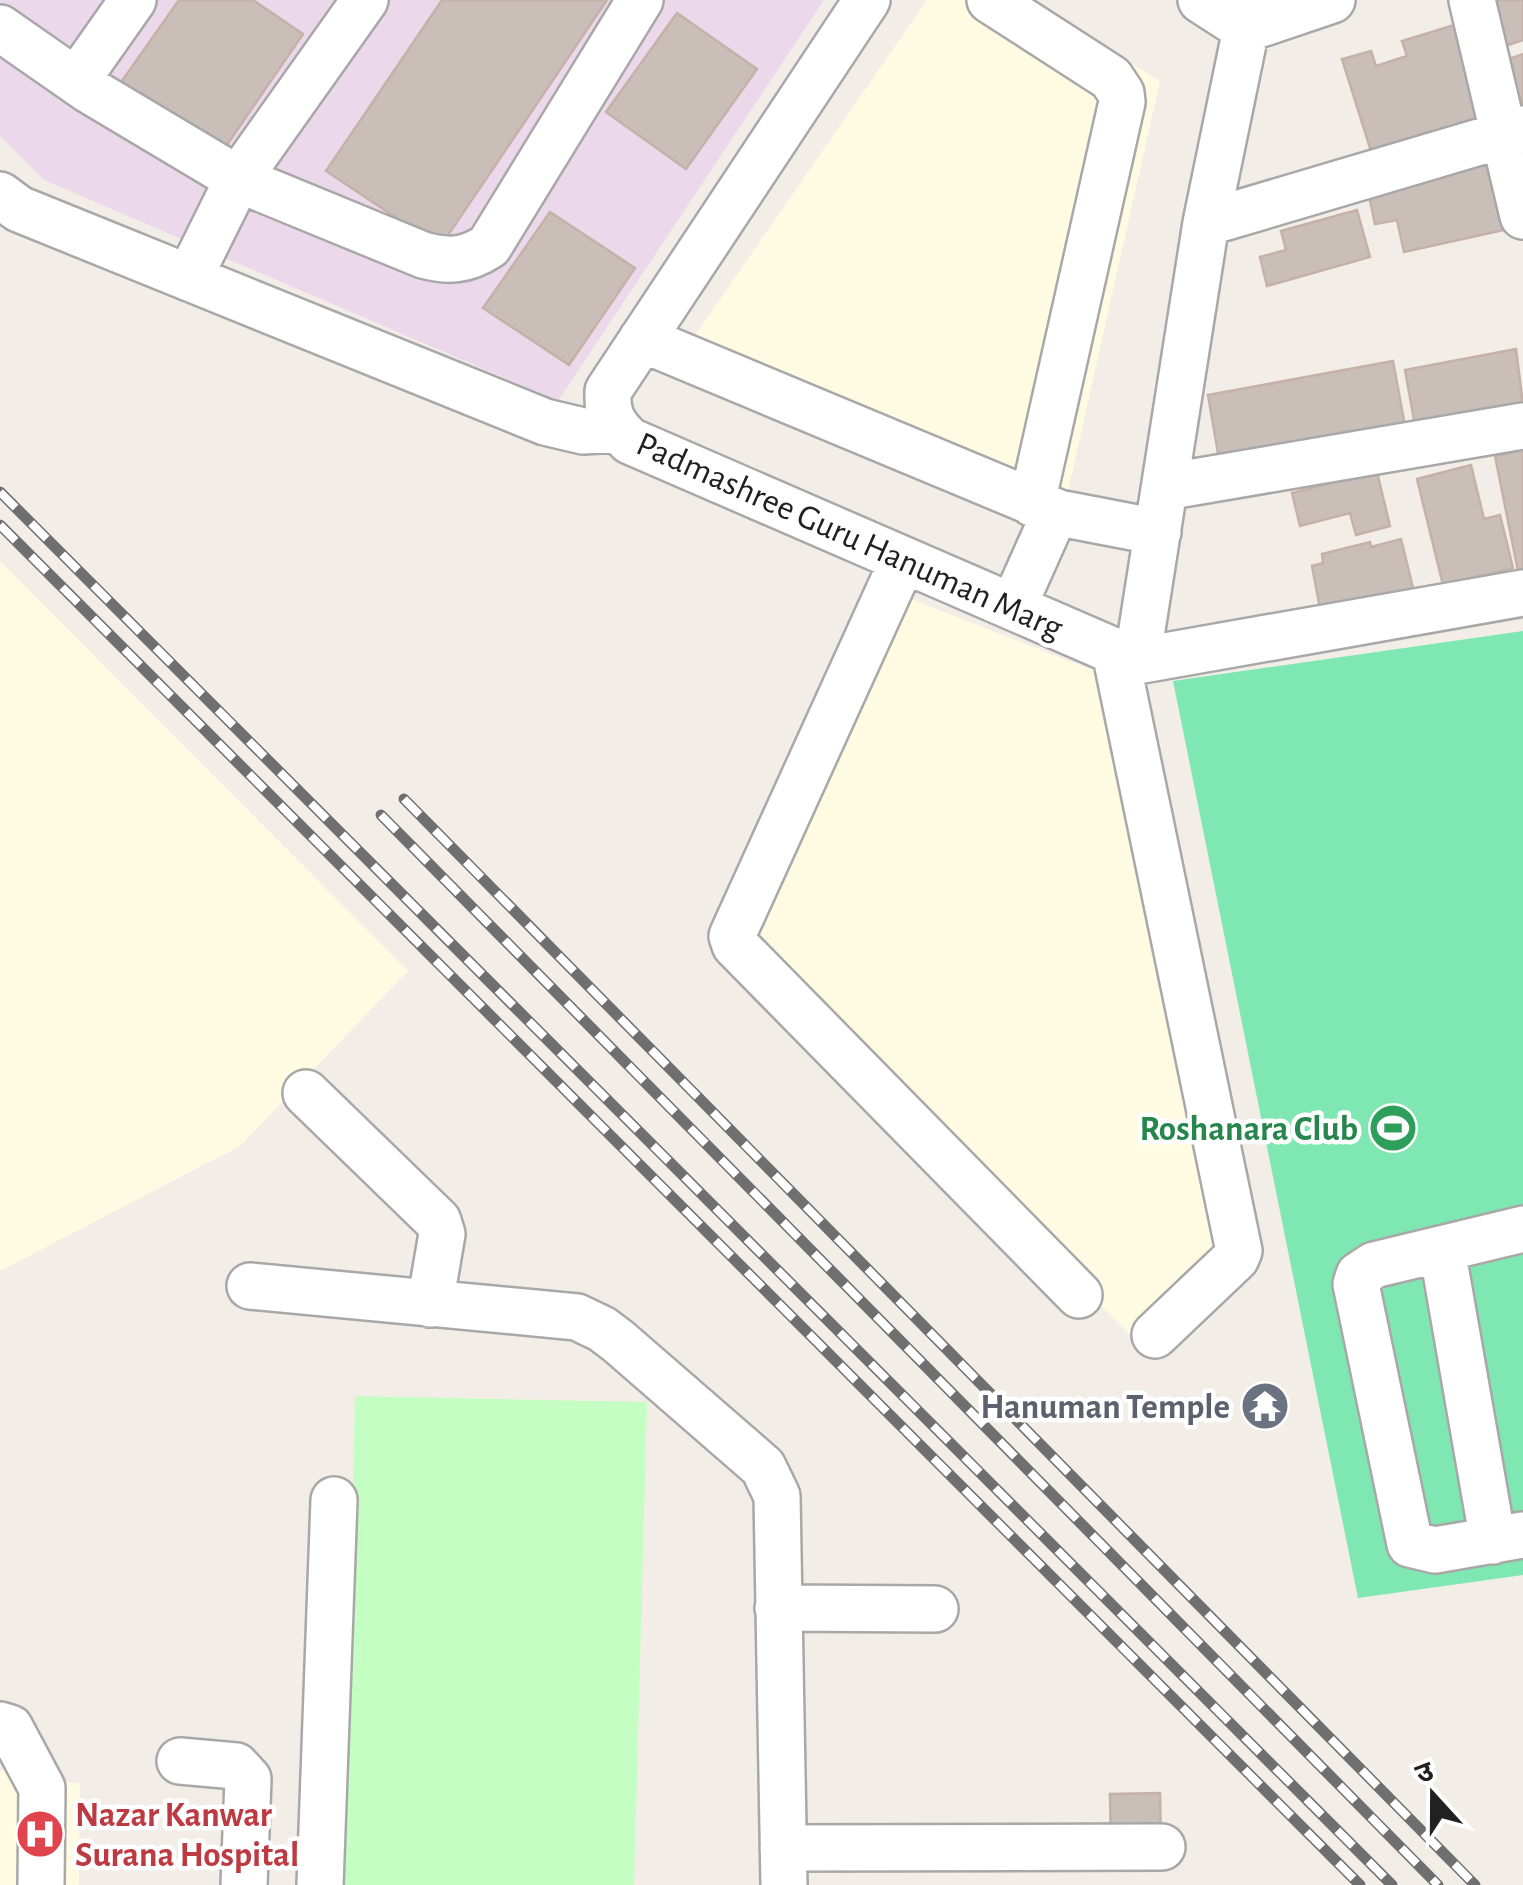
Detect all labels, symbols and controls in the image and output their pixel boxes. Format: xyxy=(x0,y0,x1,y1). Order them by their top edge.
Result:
street label: Padmashree Guru Hanuman Marg xyxy=(631,426,1068,646)
sports icon: Roshanara Club xyxy=(1367,1102,1419,1154)
place label: Roshanara Club xyxy=(1139,1112,1358,1147)
temple icon: Hanuman Temple xyxy=(1239,1380,1291,1432)
place label: Hanuman Temple xyxy=(980,1390,1230,1425)
north arrow xyxy=(1383,1745,1483,1845)
text: उ xyxy=(1412,1757,1438,1790)
place label: Nazar Kanwar Surana Hospital xyxy=(75,1798,299,1873)
hospital icon: Nazar Kanwar Surana Hospital xyxy=(14,1808,66,1860)

